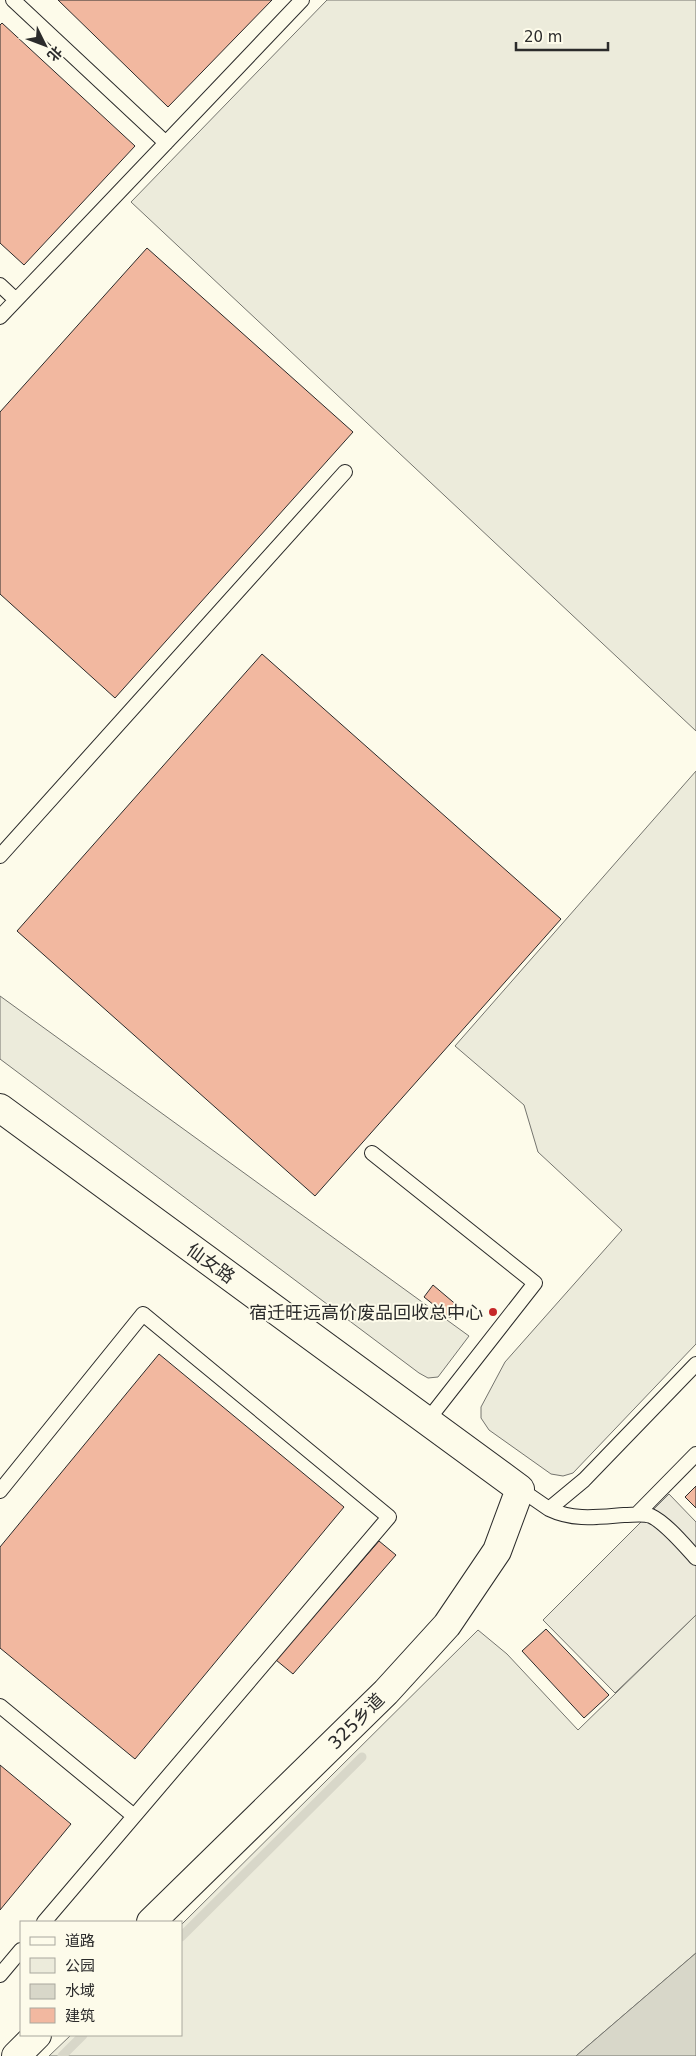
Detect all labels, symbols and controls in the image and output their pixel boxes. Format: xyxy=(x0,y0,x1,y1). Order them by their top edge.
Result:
north arrow xyxy=(20,20,70,70)
scale bar xyxy=(516,20,608,52)
text: 20 m xyxy=(524,28,562,46)
text: 北 xyxy=(44,43,65,64)
street label: 仙女路 xyxy=(183,1239,239,1287)
place label: 宿迁旺远高价废品回收总中心 xyxy=(249,1302,483,1323)
marker: 宿迁旺远高价废品回收总中心 xyxy=(487,1306,499,1318)
street label: 325乡道 xyxy=(324,1689,388,1753)
legend xyxy=(20,1921,182,2036)
text: 道路 xyxy=(65,1932,95,1950)
text: 公园 xyxy=(65,1957,95,1975)
text: 水域 xyxy=(65,1982,95,2000)
text: 建筑 xyxy=(65,2007,95,2025)

